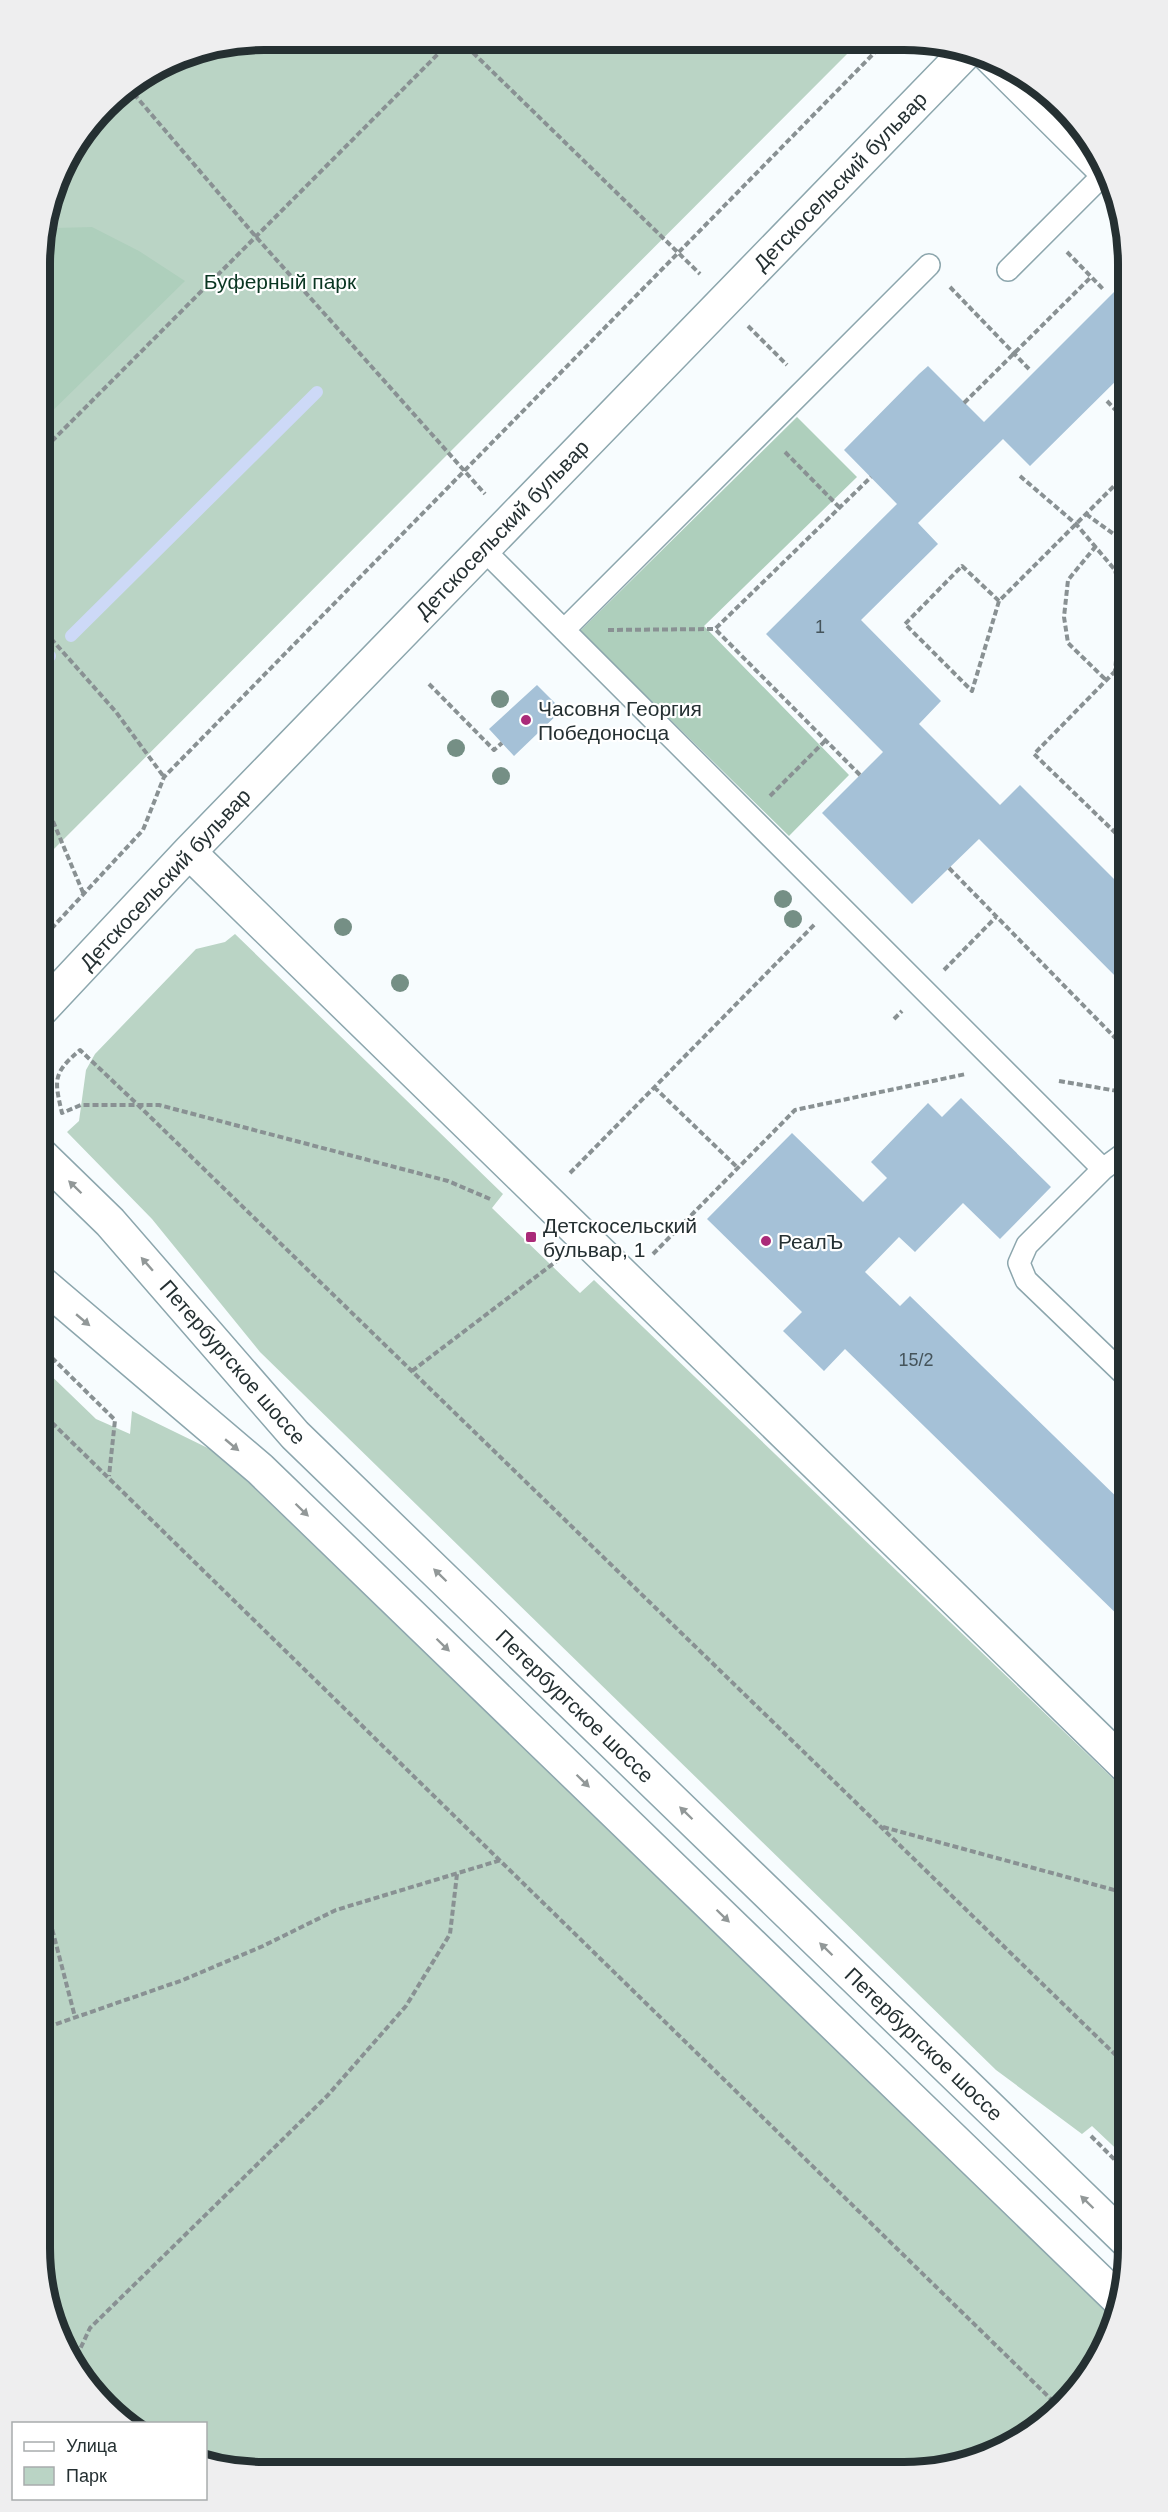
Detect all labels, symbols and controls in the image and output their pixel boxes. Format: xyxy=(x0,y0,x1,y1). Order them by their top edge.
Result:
street label: Детскосельский бульвар xyxy=(749,87,931,275)
park label: Буферный парк xyxy=(204,270,357,293)
street label: Детскосельский бульвар xyxy=(411,435,593,623)
house number: 1 xyxy=(815,617,825,637)
place label: Часовня Георгия Победоносца xyxy=(538,697,702,744)
marker: Часовня Георгия Победоносца xyxy=(519,713,533,727)
street label: Детскосельский бульвар xyxy=(75,784,255,974)
one-way arrow xyxy=(68,1181,82,1195)
place label: Детскосельский бульвар, 1 xyxy=(543,1214,697,1261)
marker: Детскосельский бульвар, 1 xyxy=(524,1230,538,1244)
place label: РеалЪ xyxy=(778,1230,843,1253)
marker: РеалЪ xyxy=(759,1234,773,1248)
one-way arrow xyxy=(141,1257,154,1272)
street label: Петербургское шоссе xyxy=(155,1275,311,1449)
one-way arrow xyxy=(75,1313,91,1326)
house number: 15/2 xyxy=(898,1350,934,1370)
one-way arrow xyxy=(224,1439,240,1452)
one-way arrow xyxy=(295,1502,309,1516)
one-way arrow xyxy=(434,1569,448,1583)
street label: Петербургское шоссе xyxy=(492,1625,658,1787)
one-way arrow xyxy=(435,1638,449,1652)
one-way arrow xyxy=(575,1774,590,1788)
one-way arrow xyxy=(679,1807,693,1821)
one-way arrow xyxy=(715,1909,729,1923)
one-way arrow xyxy=(818,1942,833,1956)
street label: Петербургское шоссе xyxy=(841,1963,1007,2125)
one-way arrow xyxy=(1080,2195,1094,2209)
legend xyxy=(12,2422,207,2500)
text: Улица xyxy=(66,2436,118,2456)
text: Парк xyxy=(66,2466,107,2486)

